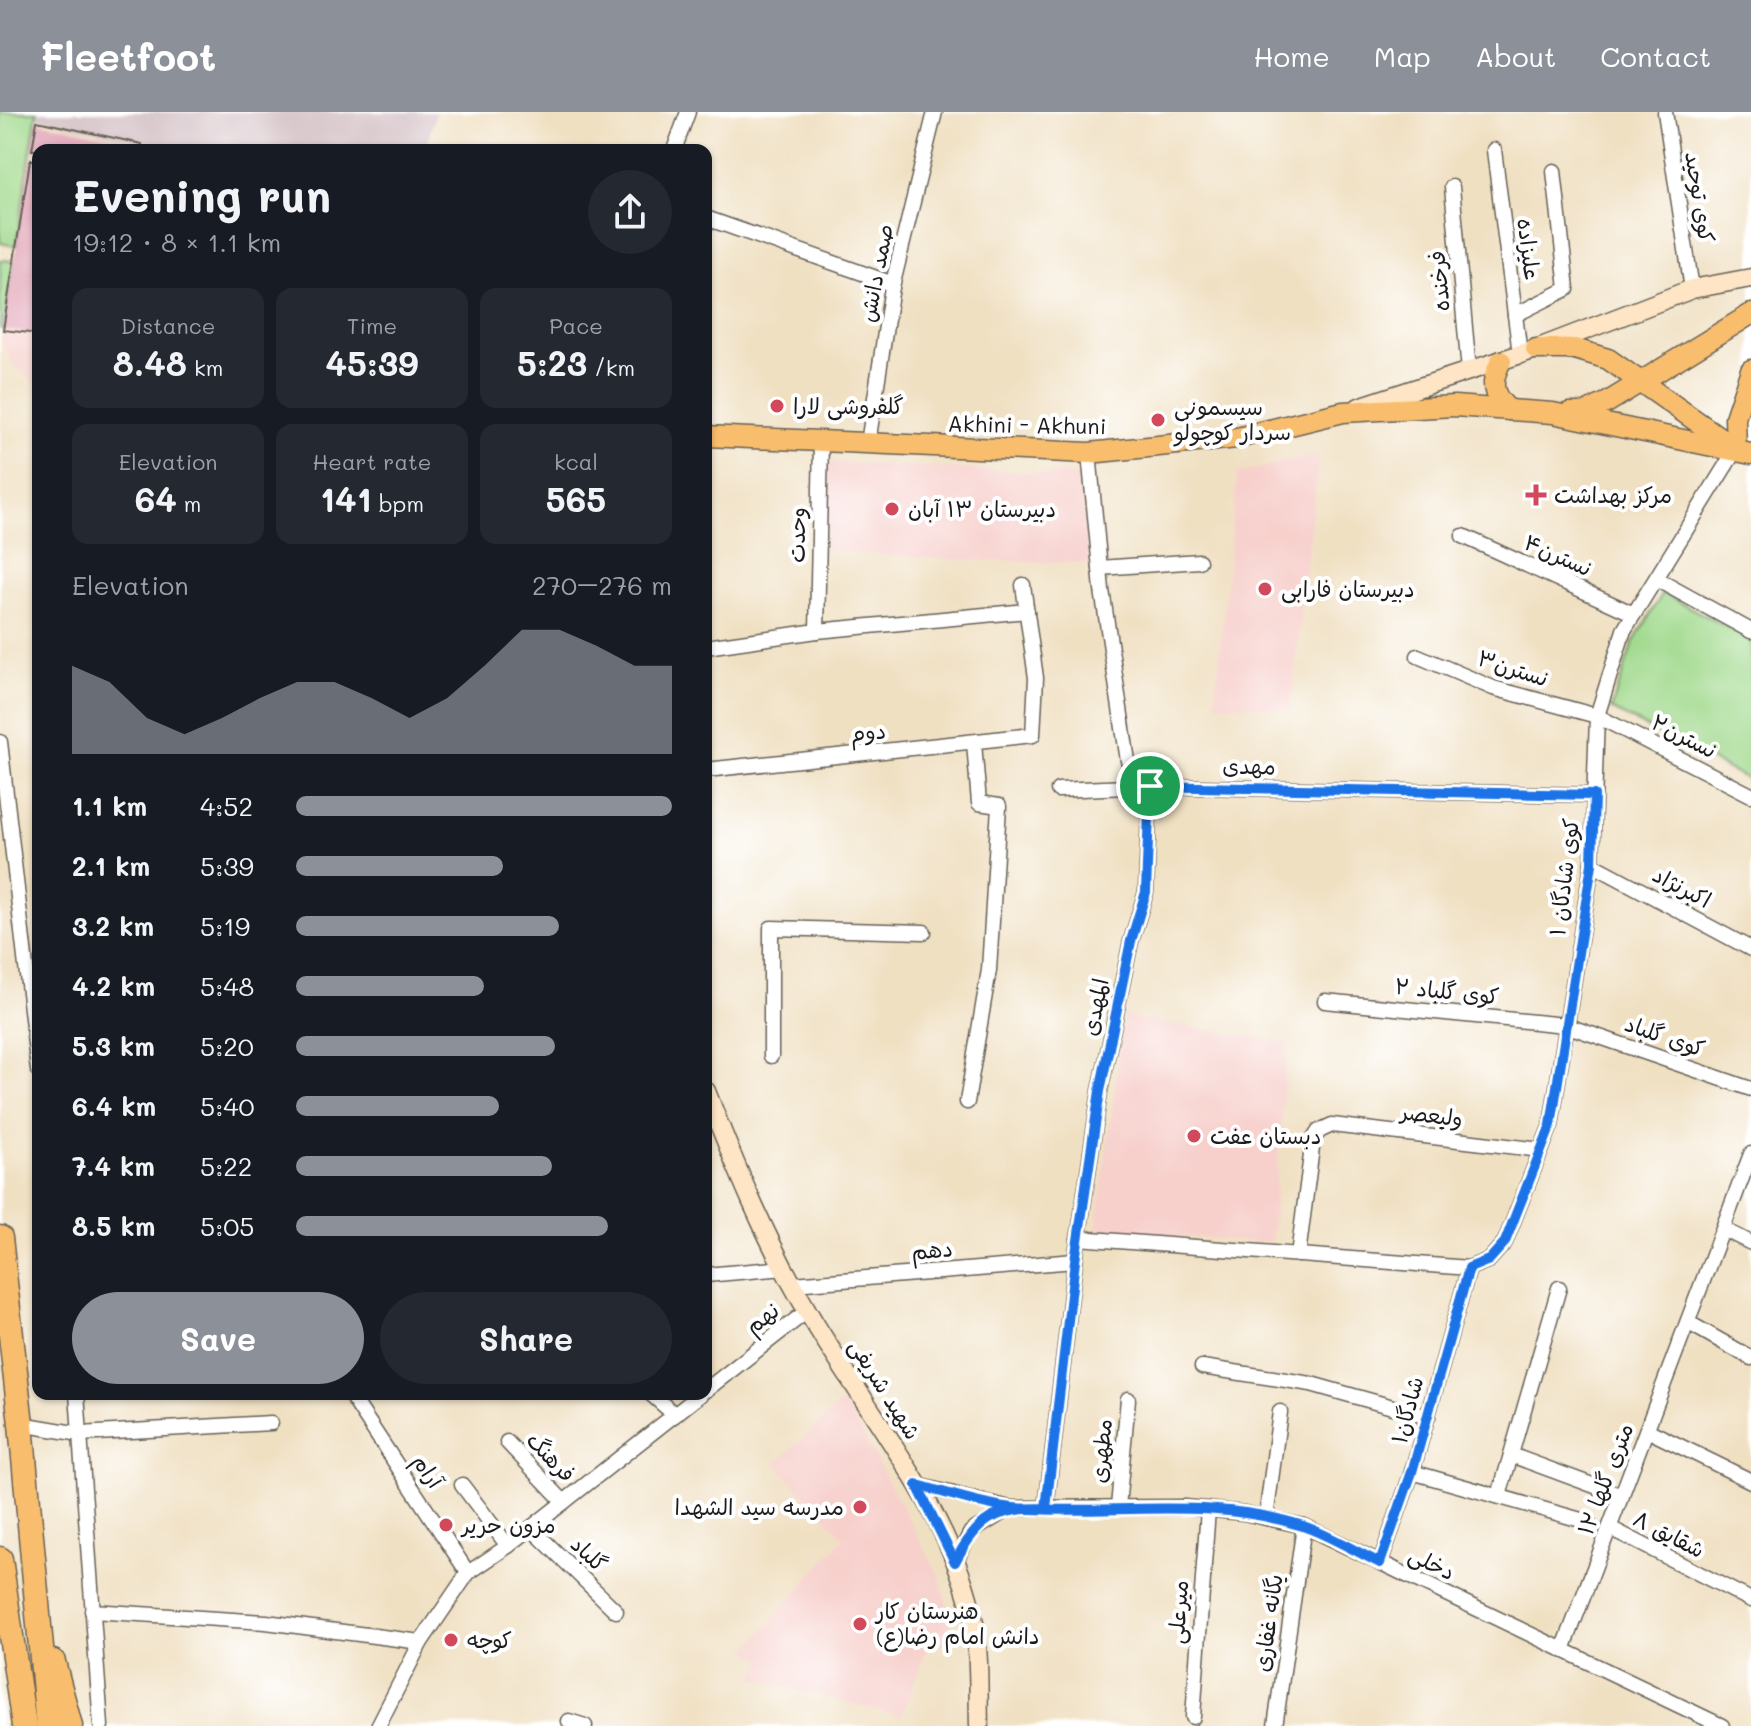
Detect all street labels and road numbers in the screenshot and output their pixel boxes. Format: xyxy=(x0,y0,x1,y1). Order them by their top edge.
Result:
street label: کوی توحید xyxy=(1679,149,1722,245)
street label: علیزاده xyxy=(1511,216,1548,281)
street label: صمد دانش xyxy=(852,221,899,324)
street label: فرخنده xyxy=(1421,249,1456,313)
street label: Akhini - Akhuni xyxy=(947,409,1107,440)
street label: وحدت xyxy=(782,507,811,563)
street label: نسترن۴ xyxy=(1520,527,1597,582)
street label: نسترن۳ xyxy=(1474,643,1552,693)
street label: نسترن۲ xyxy=(1647,707,1722,764)
street label: دوم xyxy=(849,715,888,752)
street label: مهدی xyxy=(1222,751,1276,780)
street label: کوی شادگان ۱ xyxy=(1542,816,1585,937)
street label: اکبرنژاد xyxy=(1648,859,1717,914)
street label: کوی گلباد ۲ xyxy=(1393,971,1501,1010)
street label: المهدی xyxy=(1074,975,1115,1038)
street label: کوی گلباد xyxy=(1621,1008,1709,1063)
street label: ولیعصر xyxy=(1398,1096,1465,1133)
street label: دهم xyxy=(910,1233,954,1269)
street label: نهم xyxy=(739,1295,787,1342)
street label: شهید شریفی xyxy=(842,1333,928,1445)
street label: شادگان۱ xyxy=(1384,1373,1429,1447)
street label: مطهری xyxy=(1083,1418,1118,1484)
street label: ۱۲ متری گلها xyxy=(1570,1419,1639,1539)
street label: فرهنگ xyxy=(521,1426,582,1488)
street label: آرام xyxy=(404,1448,451,1496)
street label: شقایق ۸ xyxy=(1629,1503,1710,1564)
street label: گلباد xyxy=(565,1529,614,1578)
street label: دخلی xyxy=(1404,1539,1460,1587)
street label: یگانه غفاری xyxy=(1246,1572,1289,1674)
street label: میرعلی xyxy=(1161,1579,1195,1645)

